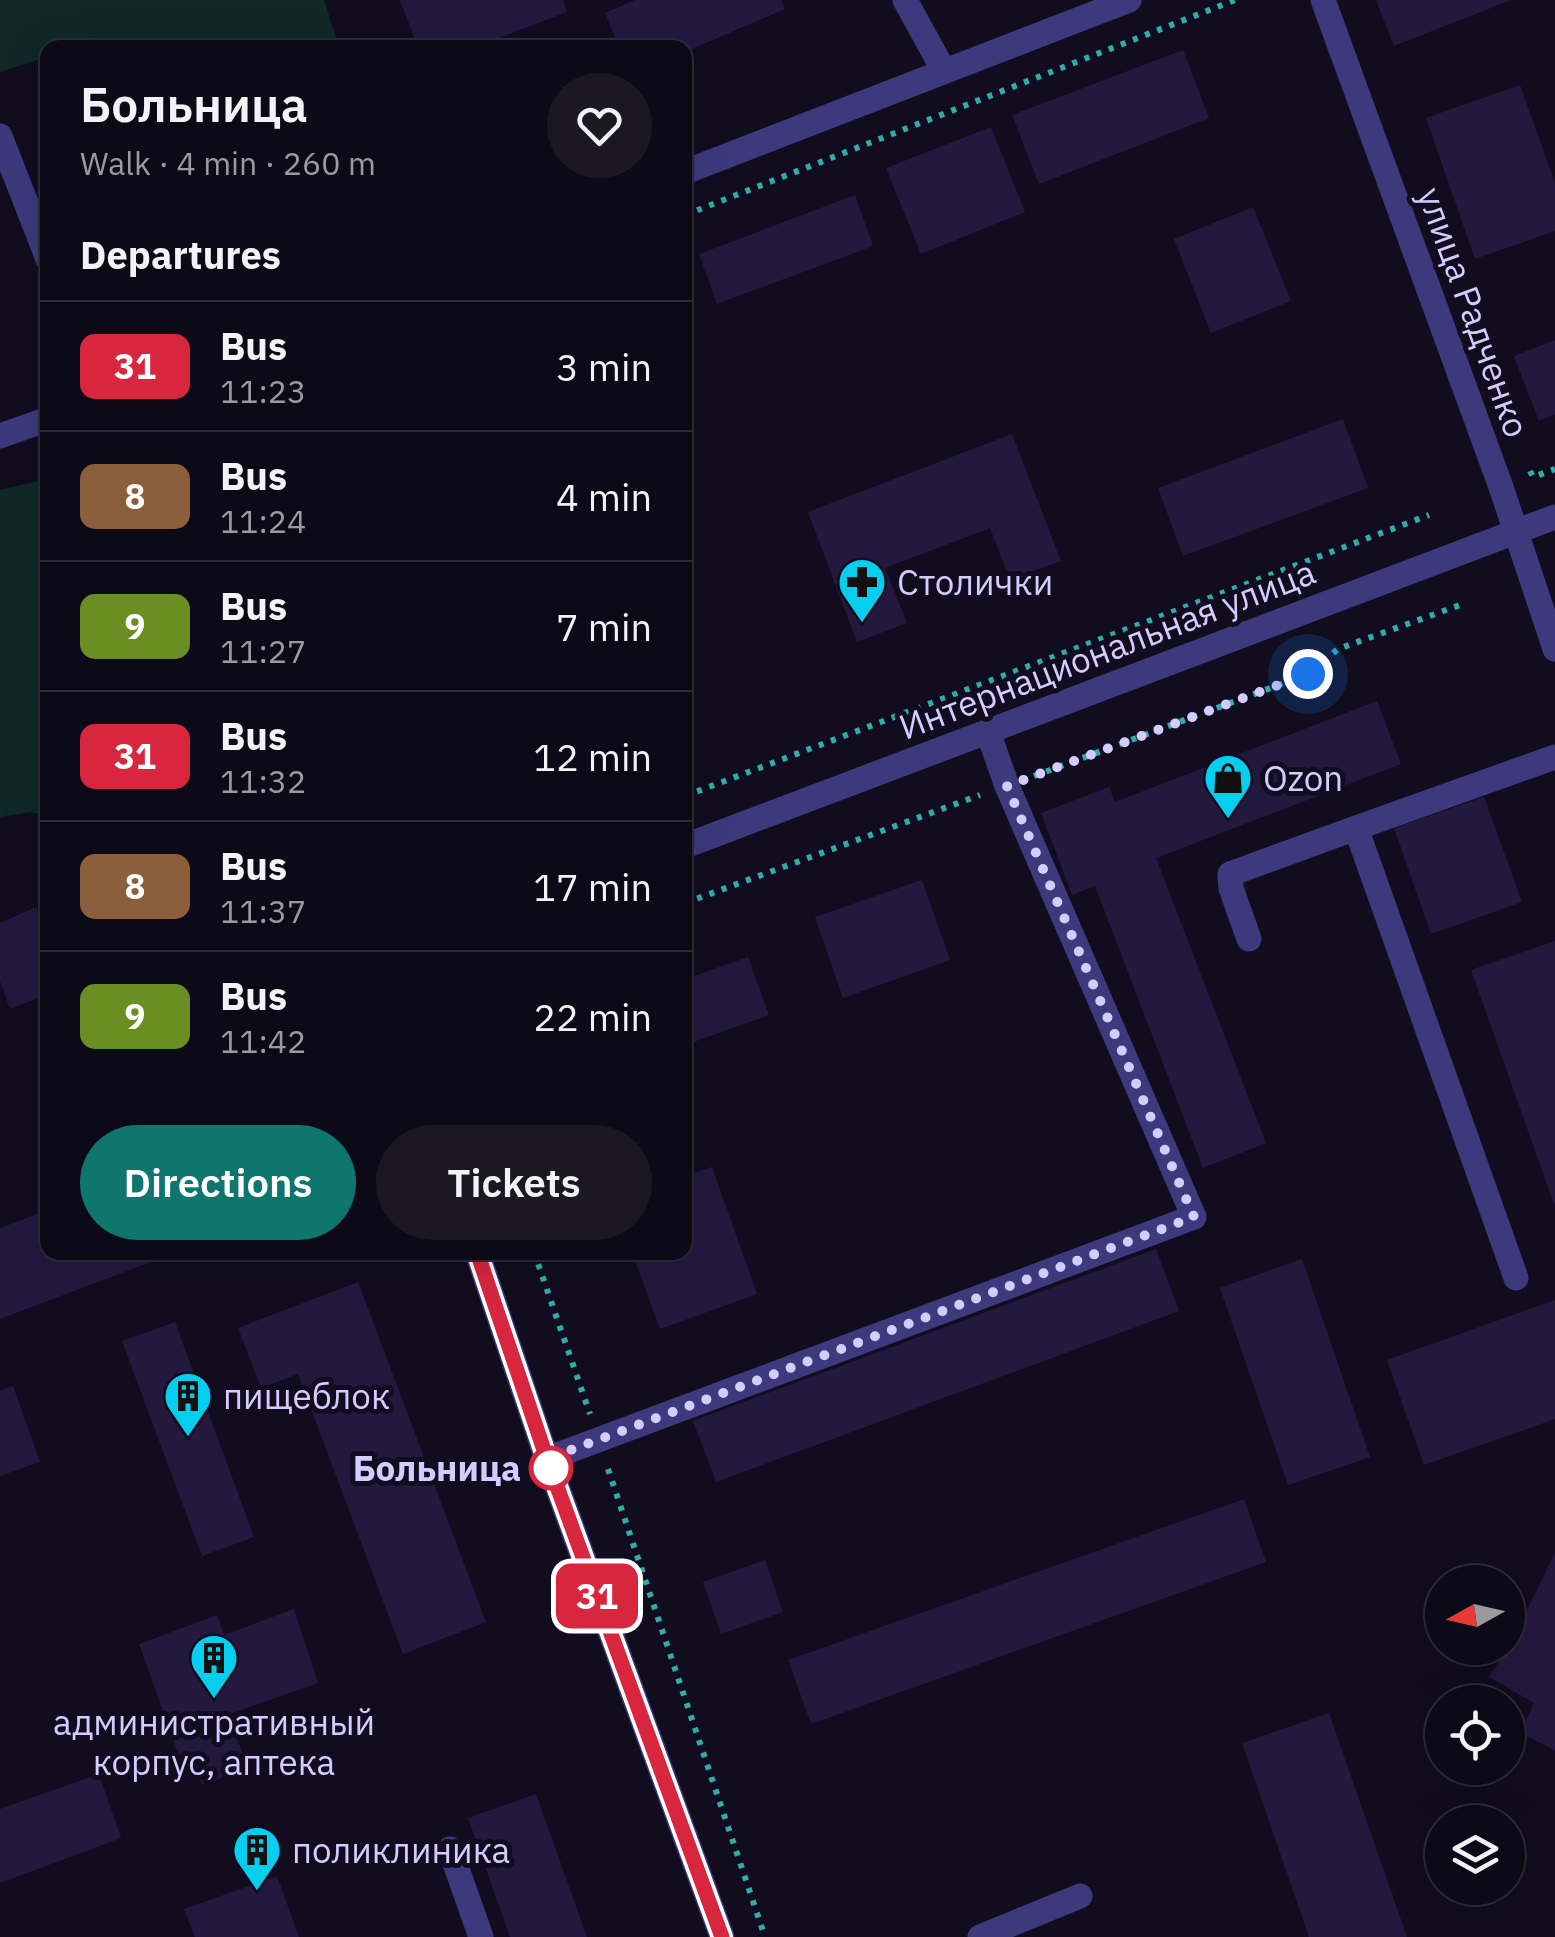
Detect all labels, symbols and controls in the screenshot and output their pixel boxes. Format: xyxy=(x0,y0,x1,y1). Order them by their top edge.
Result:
text: Больница xyxy=(80,73,308,135)
button: heart xyxy=(547,73,652,178)
text: Walk · 4 min · 260 m xyxy=(80,142,376,184)
street label: улица Радченко xyxy=(1407,181,1541,443)
text: Departures xyxy=(80,230,281,279)
text: Bus xyxy=(220,321,287,370)
text: 3 min xyxy=(556,342,652,391)
text: 31 xyxy=(114,343,156,389)
text: 11:23 xyxy=(220,370,306,412)
text: Bus xyxy=(220,451,287,500)
text: 4 min xyxy=(556,472,652,521)
text: 8 xyxy=(124,473,146,519)
text: 11:24 xyxy=(220,500,306,542)
street label: Интернациональная улица xyxy=(892,548,1322,750)
pharmacy icon: Столички xyxy=(836,556,888,624)
place label: Столички xyxy=(897,559,1053,605)
text: Bus xyxy=(220,581,287,630)
text: 7 min xyxy=(556,602,652,651)
text: 9 xyxy=(124,603,146,649)
text: 11:27 xyxy=(220,630,306,672)
your location xyxy=(1283,649,1333,699)
text: Bus xyxy=(220,711,287,760)
text: 12 min xyxy=(533,732,652,781)
text: 31 xyxy=(114,733,156,779)
shop icon: Ozon xyxy=(1202,752,1254,820)
place label: Ozon xyxy=(1263,755,1343,801)
text: 11:32 xyxy=(220,760,306,802)
text: Bus xyxy=(220,841,287,890)
text: 17 min xyxy=(533,862,652,911)
text: 8 xyxy=(124,863,146,909)
text: 11:37 xyxy=(220,890,306,932)
text: Bus xyxy=(220,971,287,1020)
text: 22 min xyxy=(533,992,652,1041)
text: 9 xyxy=(124,993,146,1039)
text: 11:42 xyxy=(220,1020,306,1062)
button: Directions xyxy=(80,1125,356,1240)
button: Tickets xyxy=(376,1125,652,1240)
building icon: пищеблок xyxy=(162,1370,214,1438)
place label: пищеблок xyxy=(223,1373,390,1419)
place label: Больница xyxy=(353,1445,521,1491)
marker: Больница xyxy=(530,1447,572,1489)
line badge: 31 xyxy=(552,1564,642,1628)
north arrow xyxy=(1425,1565,1525,1665)
map controls xyxy=(1425,1565,1525,1905)
text: 31 xyxy=(576,1573,618,1619)
building icon: административный корпус, аптека xyxy=(188,1632,240,1700)
button: locate xyxy=(1425,1685,1525,1785)
place label: административный корпус, аптека xyxy=(53,1699,375,1785)
button: layers xyxy=(1425,1805,1525,1905)
building icon: поликлиника xyxy=(231,1824,283,1892)
place label: поликлиника xyxy=(292,1827,510,1873)

